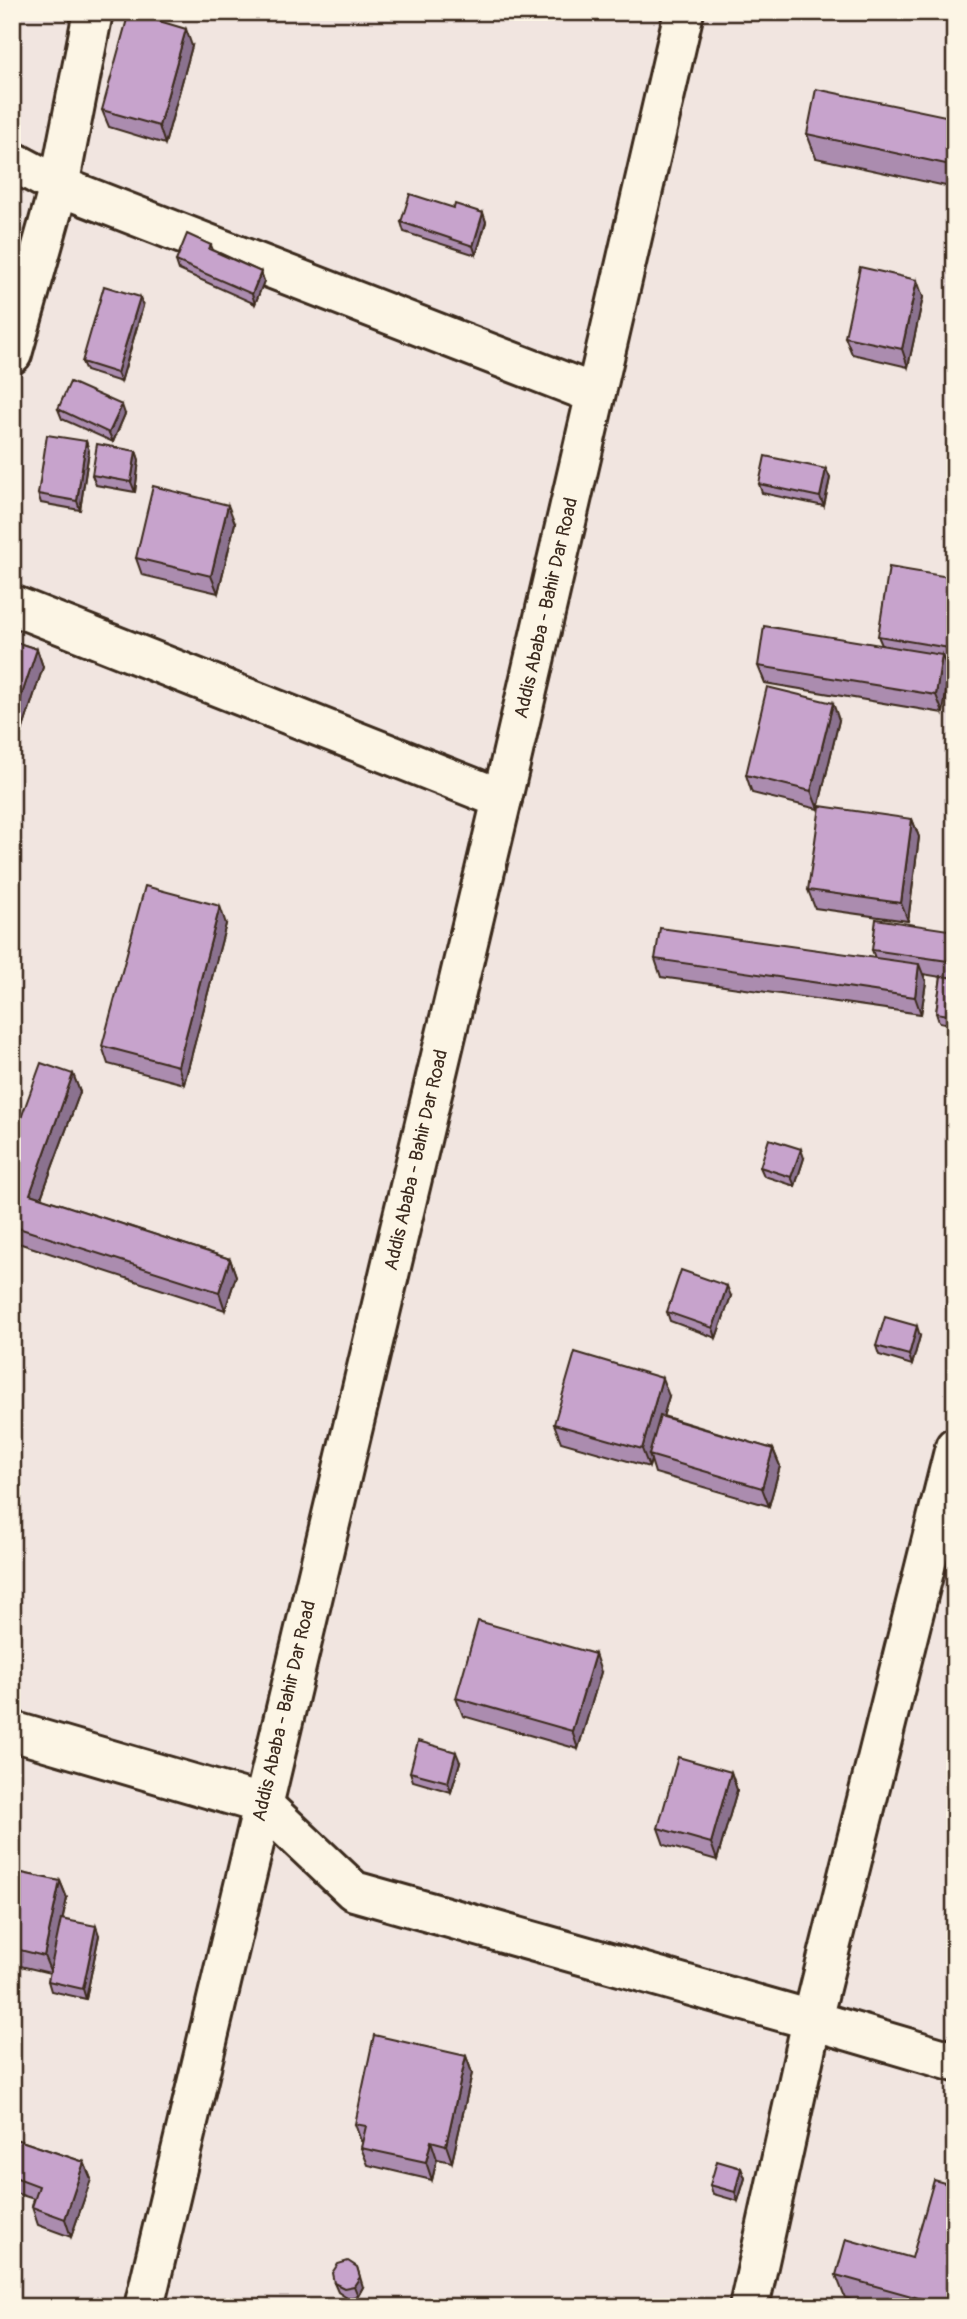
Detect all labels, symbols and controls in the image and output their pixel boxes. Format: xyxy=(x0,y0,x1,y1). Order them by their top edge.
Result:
street label: Addis Ababa - Bahir Dar Road xyxy=(509,495,583,721)
street label: Addis Ababa - Bahir Dar Road xyxy=(379,1047,453,1273)
street label: Addis Ababa - Bahir Dar Road xyxy=(247,1598,321,1824)

